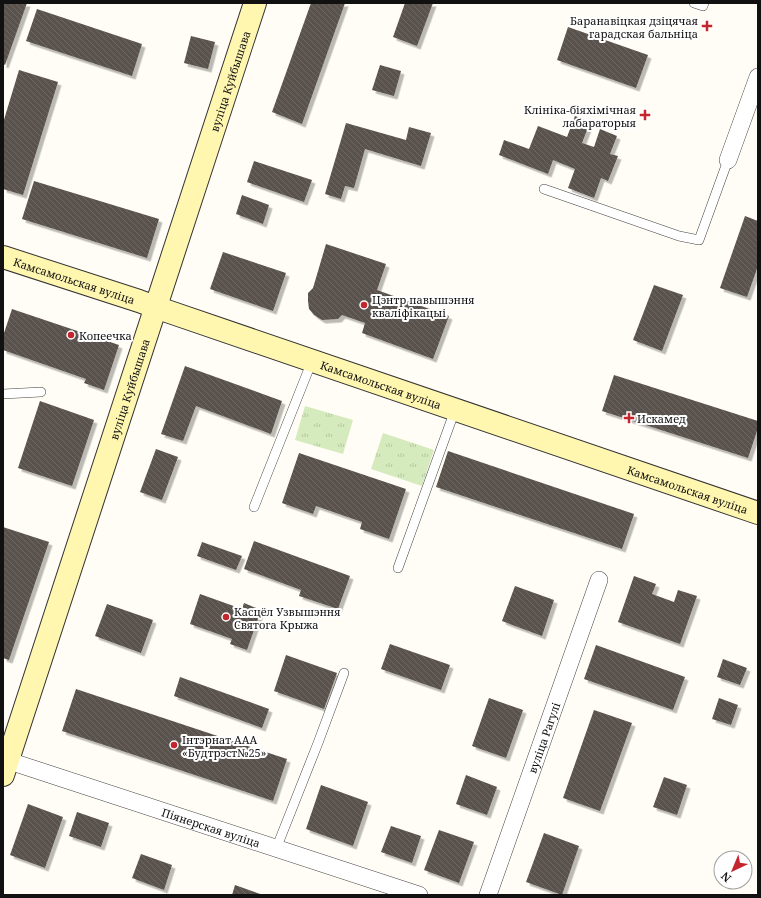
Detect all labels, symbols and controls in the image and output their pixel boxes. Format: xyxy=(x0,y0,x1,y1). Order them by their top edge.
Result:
place label: Баранавіцкая дзіцячая гарадская бальніца xyxy=(570,13,698,41)
marker: Баранавіцкая дзіцячая гарадская бальніца xyxy=(701,20,713,32)
street label: вуліца Куйбышава xyxy=(206,29,253,133)
place label: Клініка-біяхімічная лабараторыя xyxy=(524,102,636,130)
marker: Клініка-біяхімічная лабараторыя xyxy=(639,109,651,121)
street label: Камсамольская вуліца xyxy=(12,253,137,307)
place label: Цэнтр павышэння кваліфікацыі xyxy=(372,292,475,320)
marker: Цэнтр павышэння кваліфікацыі xyxy=(359,300,369,310)
place label: Копеечка xyxy=(79,328,132,343)
marker: Копеечка xyxy=(66,330,76,340)
street label: вуліца Куйбышава xyxy=(106,337,152,441)
street label: Камсамольская вуліца xyxy=(319,357,444,412)
place label: Искамед xyxy=(637,411,686,426)
marker: Искамед xyxy=(624,413,634,423)
street label: Камсамольская вуліца xyxy=(625,461,750,517)
place label: Касцёл Узвышэння Святога Крыжа xyxy=(234,604,340,632)
marker: Касцёл Узвышэння Святога Крыжа xyxy=(221,612,231,622)
street label: вуліца Рагулі xyxy=(524,700,563,775)
place label: Інтэрнат ААА «Будтрэст№25» xyxy=(182,732,266,760)
marker: Інтэрнат ААА «Будтрэст№25» xyxy=(169,740,179,750)
street label: Піянерская вуліца xyxy=(160,804,262,850)
north arrow xyxy=(713,850,753,890)
text: N xyxy=(717,869,734,886)

